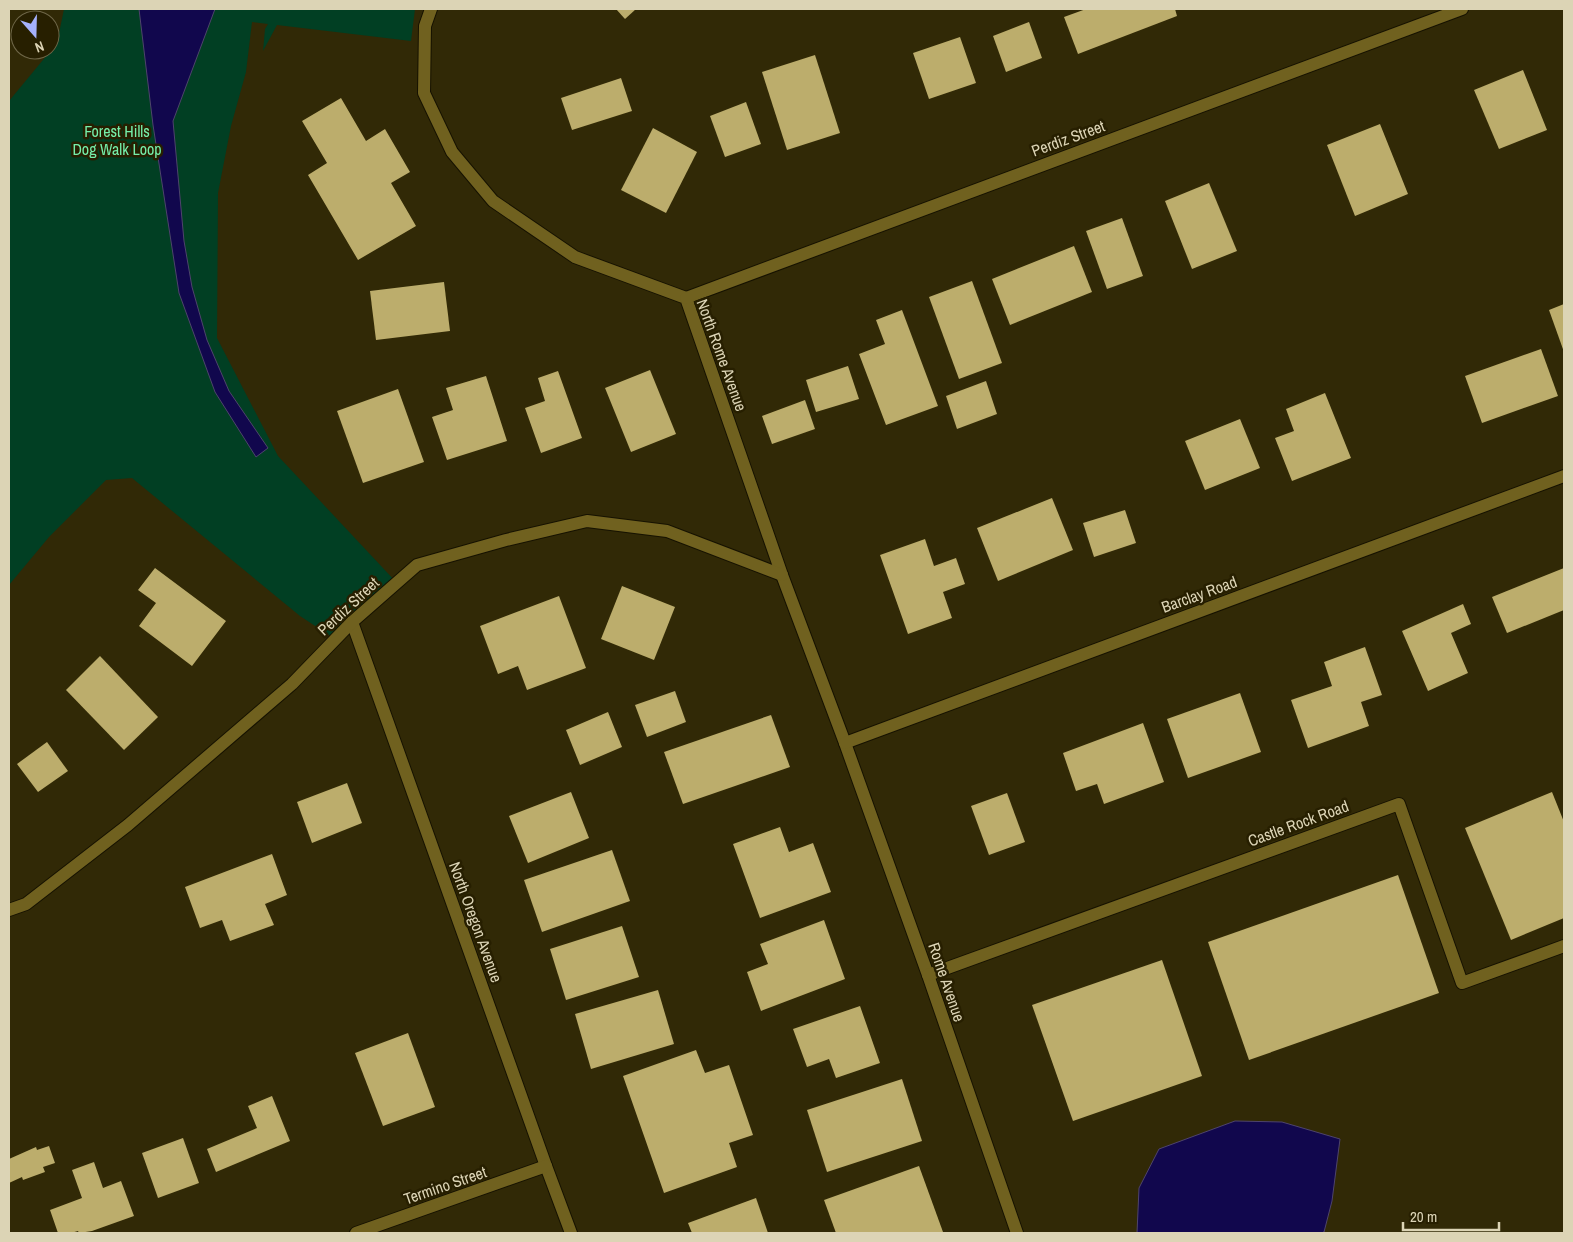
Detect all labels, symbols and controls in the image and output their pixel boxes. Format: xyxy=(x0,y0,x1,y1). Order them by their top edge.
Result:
north arrow xyxy=(10,10,60,60)
text: N xyxy=(32,37,46,57)
street label: Perdiz Street xyxy=(1028,114,1108,161)
park label: Forest Hills Dog Walk Loop xyxy=(72,120,162,160)
street label: North Rome Avenue xyxy=(691,296,753,414)
street label: Barclay Road xyxy=(1158,570,1240,618)
street label: Perdiz Street xyxy=(312,572,384,640)
street label: Castle Rock Road xyxy=(1245,795,1351,851)
street label: North Oregon Avenue xyxy=(444,859,508,985)
street label: Rome Avenue xyxy=(923,940,971,1024)
street label: Termino Street xyxy=(401,1160,490,1209)
scale bar xyxy=(1403,1200,1499,1232)
text: 20 m xyxy=(1410,1206,1437,1227)

